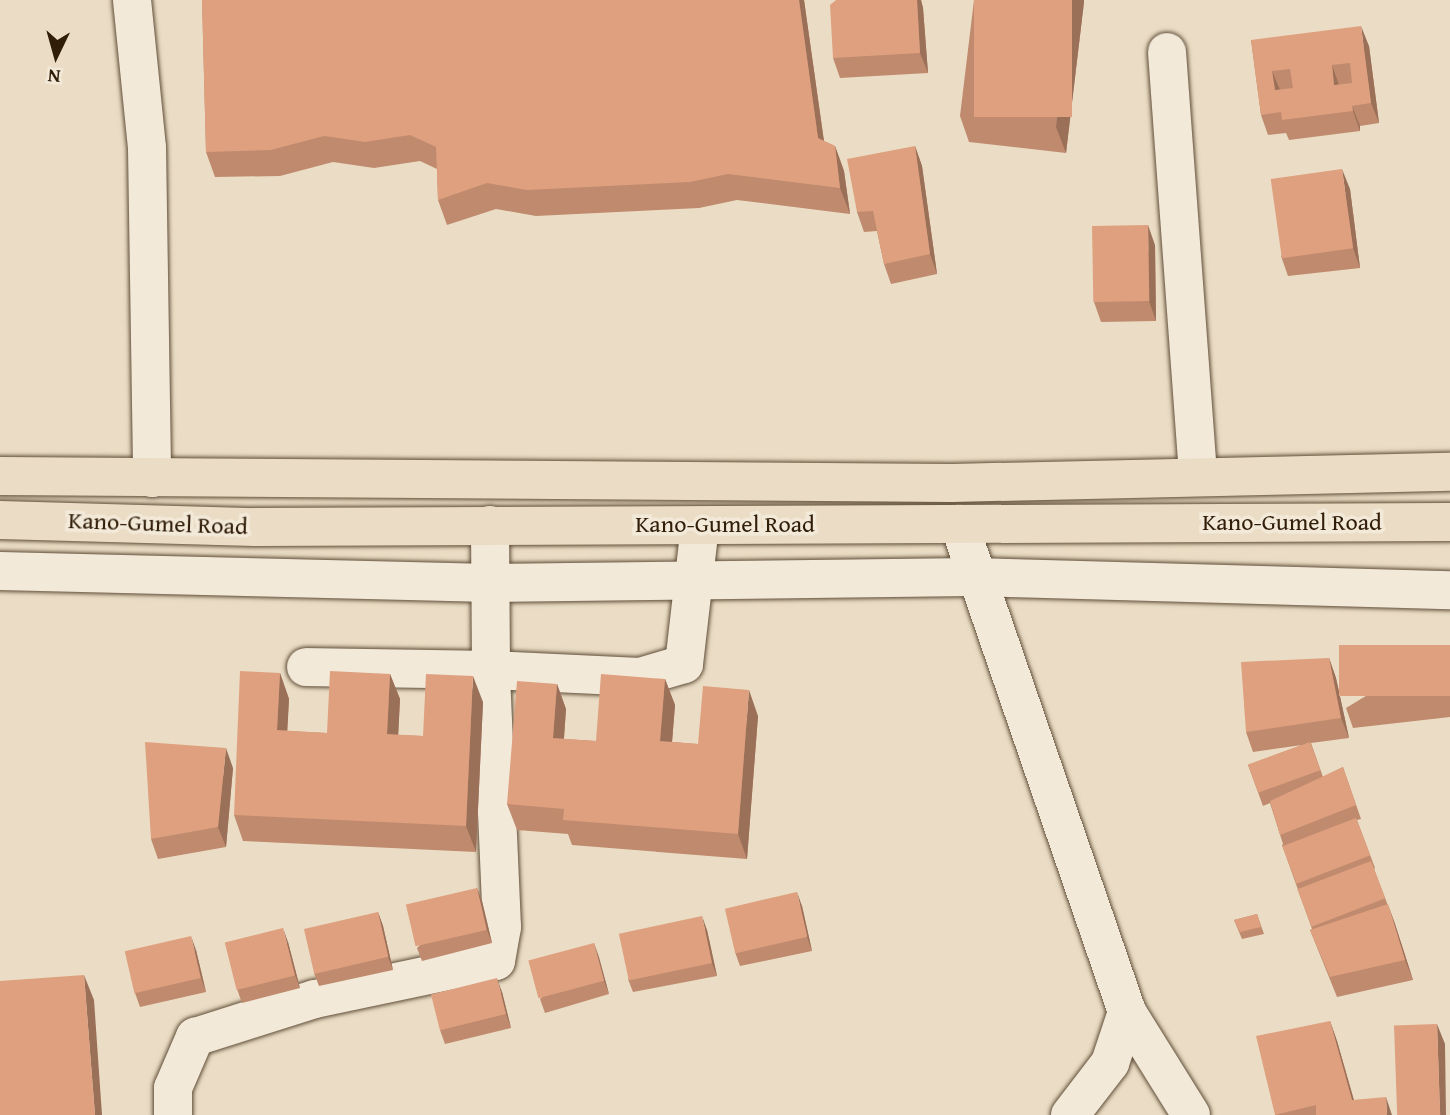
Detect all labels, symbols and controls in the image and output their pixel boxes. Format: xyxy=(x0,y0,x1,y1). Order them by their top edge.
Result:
north arrow xyxy=(21,21,91,91)
text: N xyxy=(47,62,62,91)
street label: Kano-Gumel Road xyxy=(68,505,248,541)
street label: Kano-Gumel Road xyxy=(1202,508,1382,536)
street label: Kano-Gumel Road xyxy=(635,510,815,538)

